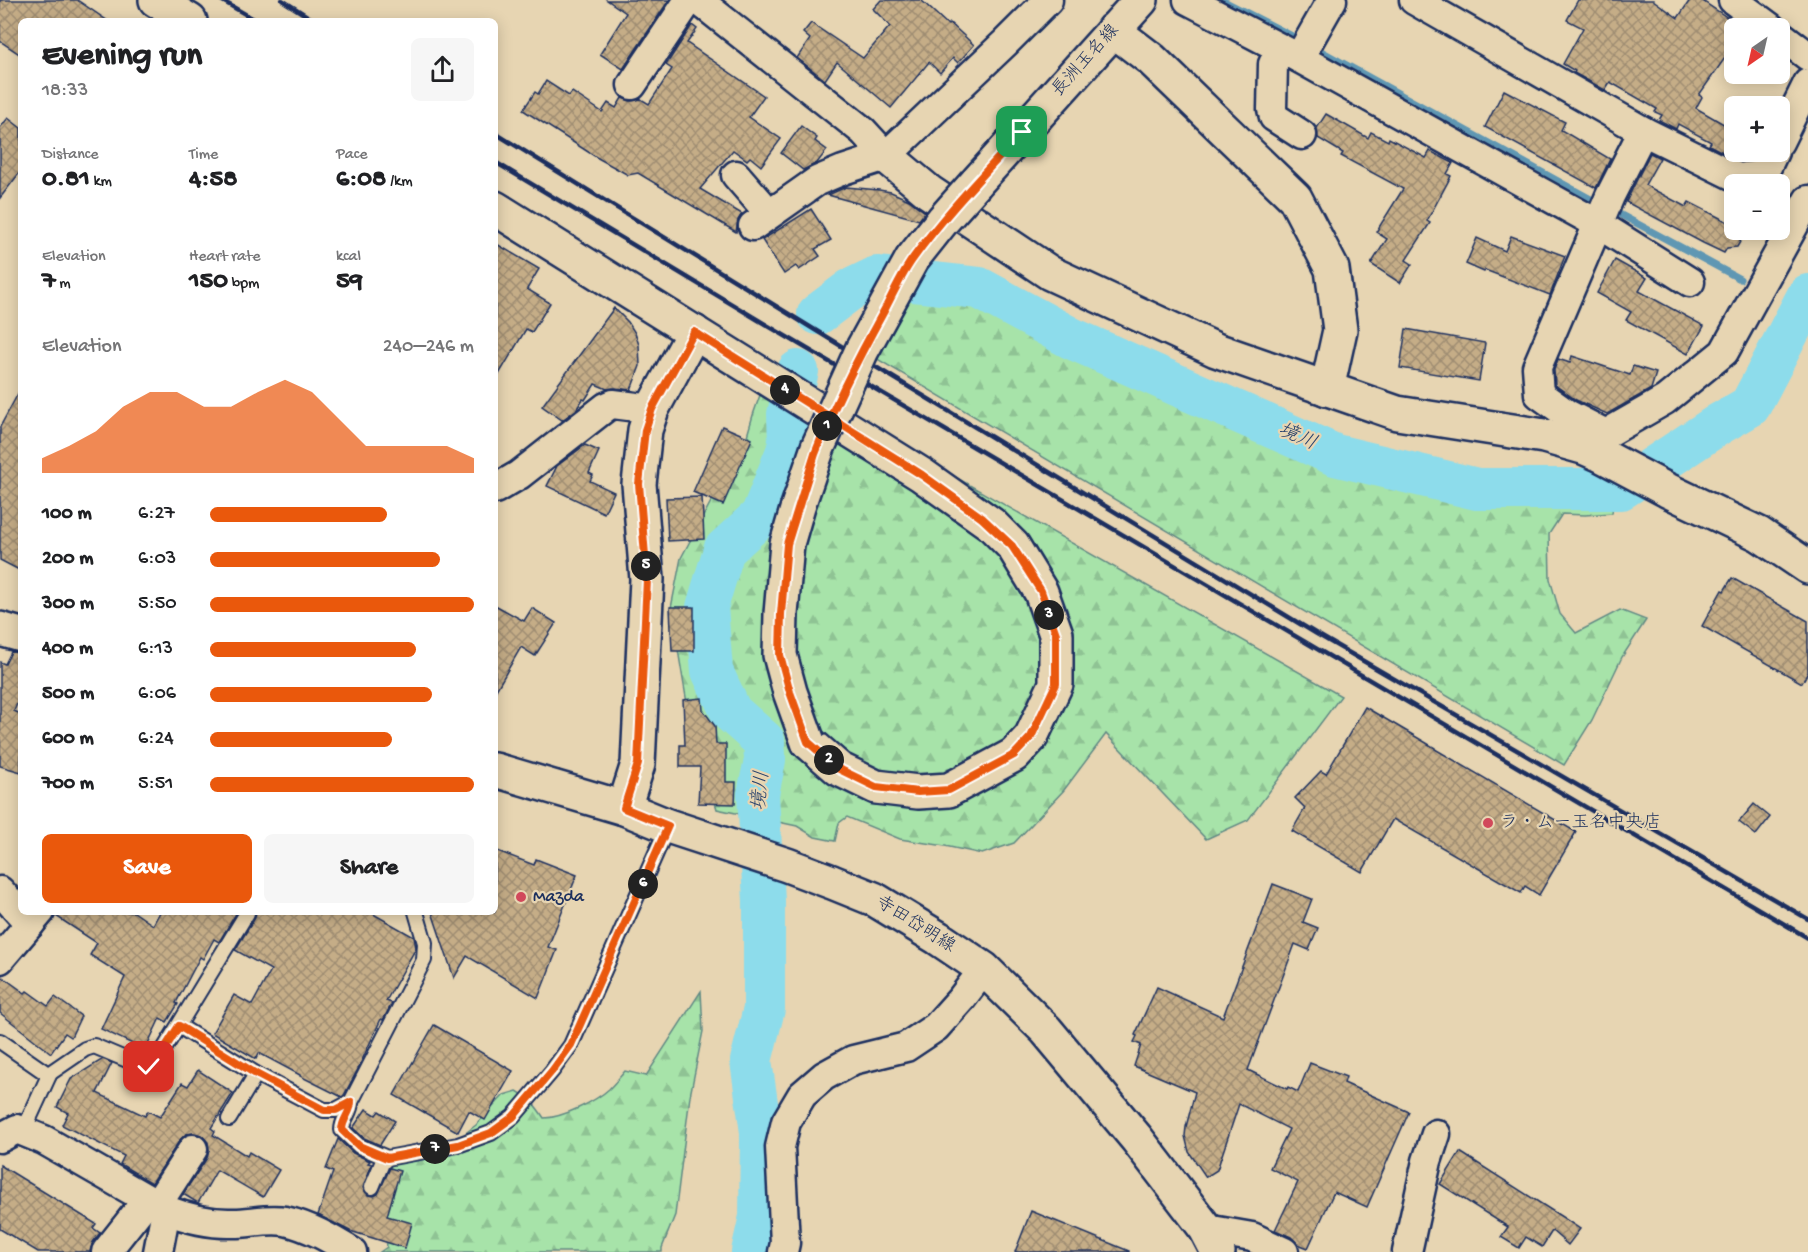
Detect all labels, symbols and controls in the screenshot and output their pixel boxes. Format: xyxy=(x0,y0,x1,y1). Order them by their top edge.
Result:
north arrow xyxy=(1724,18,1790,84)
map controls xyxy=(1724,18,1790,240)
street label: 長洲玉名線 xyxy=(1047,20,1124,101)
text: Evening run xyxy=(42,38,202,76)
button: share xyxy=(411,38,474,101)
text: 18:33 xyxy=(42,80,88,103)
button: + xyxy=(1724,96,1790,162)
pin xyxy=(996,106,1047,157)
icon: arrive xyxy=(1005,115,1038,148)
text: Distance xyxy=(42,146,99,165)
text: Time xyxy=(189,146,218,165)
text: Pace xyxy=(336,146,367,165)
text: 0.81 xyxy=(42,165,90,196)
text: 4:58 xyxy=(189,165,237,196)
text: 6:08 xyxy=(336,165,386,196)
text: km xyxy=(90,173,112,192)
text: /km xyxy=(386,173,412,192)
button: − xyxy=(1724,174,1790,240)
text: Elevation xyxy=(42,248,106,267)
text: Heart rate xyxy=(189,248,261,267)
text: kcal xyxy=(336,248,361,267)
text: 7 xyxy=(42,267,56,298)
text: 150 xyxy=(189,267,228,298)
text: 59 xyxy=(336,267,363,298)
text: m xyxy=(56,275,71,294)
text: bpm xyxy=(228,275,259,294)
text: Elevation xyxy=(42,336,122,359)
text: 240–246 m xyxy=(383,336,474,359)
pin: 4 xyxy=(770,375,800,405)
text: 4 xyxy=(781,380,789,399)
pin: 1 xyxy=(812,411,842,441)
text: 1 xyxy=(824,416,830,435)
water label: 境川 xyxy=(1274,418,1320,457)
text: 100 m xyxy=(42,503,92,526)
text: 6:27 xyxy=(138,503,175,526)
text: 200 m xyxy=(42,548,93,571)
text: 6:03 xyxy=(138,548,176,571)
pin: 5 xyxy=(631,551,661,581)
text: 5 xyxy=(642,556,650,575)
text: 300 m xyxy=(42,593,94,616)
text: 5:50 xyxy=(138,593,177,616)
pin: 3 xyxy=(1034,600,1064,630)
text: 3 xyxy=(1045,605,1053,624)
text: 400 m xyxy=(42,638,93,661)
text: 6:13 xyxy=(138,638,173,661)
text: 500 m xyxy=(42,683,94,706)
text: 6:06 xyxy=(138,683,176,706)
text: 600 m xyxy=(42,728,94,751)
text: 6:24 xyxy=(138,728,174,751)
pin: 2 xyxy=(814,745,844,775)
text: 2 xyxy=(825,750,833,769)
water label: 境川 xyxy=(747,770,776,812)
text: 700 m xyxy=(42,773,94,796)
text: 5:51 xyxy=(138,773,173,796)
place label: ラ・ムー玉名中央店 xyxy=(1500,812,1661,834)
marker: ラ・ムー玉名中央店 xyxy=(1481,816,1495,830)
button: Save xyxy=(42,834,252,903)
button: Share xyxy=(264,834,474,903)
pin: 6 xyxy=(628,869,658,899)
text: 6 xyxy=(639,874,647,893)
place label: Mazda xyxy=(533,887,585,908)
marker: Mazda xyxy=(514,890,528,904)
street label: 寺田岱明線 xyxy=(871,891,959,958)
pin xyxy=(123,1041,174,1092)
icon: check xyxy=(132,1050,165,1083)
pin: 7 xyxy=(420,1134,450,1164)
text: 7 xyxy=(431,1139,439,1158)

